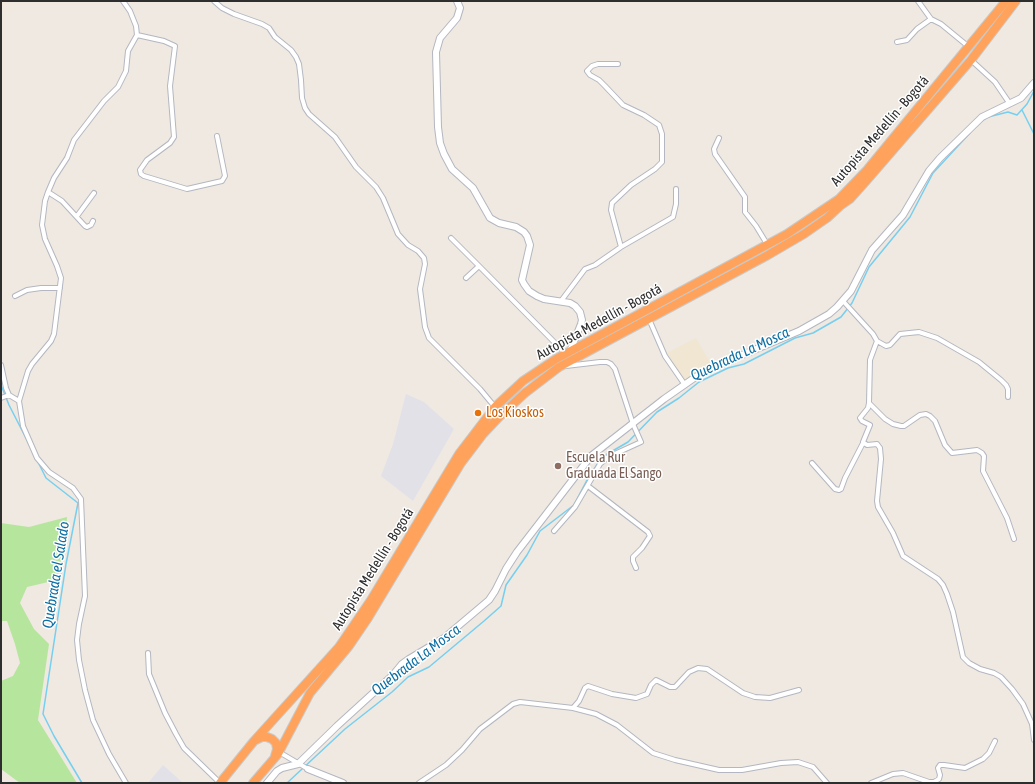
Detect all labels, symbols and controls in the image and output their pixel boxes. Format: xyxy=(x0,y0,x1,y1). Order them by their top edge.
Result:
street label: Autopista Medellín - Bogotá xyxy=(827,72,933,190)
street label: Autopista Medellín - Bogotá xyxy=(533,281,665,363)
water label: Quebrada La Mosca xyxy=(688,323,792,385)
place label: Los Kioskos xyxy=(486,405,544,421)
marker: Los Kioskos xyxy=(473,408,483,418)
place label: Escuela Rur Graduada El Sango xyxy=(566,450,662,482)
marker: Escuela Rur Graduada El Sango xyxy=(553,461,563,471)
street label: Autopista Medellín - Bogotá xyxy=(329,505,417,633)
water label: Quebrada el Salado xyxy=(39,520,73,630)
water label: Quebrada La Mosca xyxy=(368,621,464,699)

